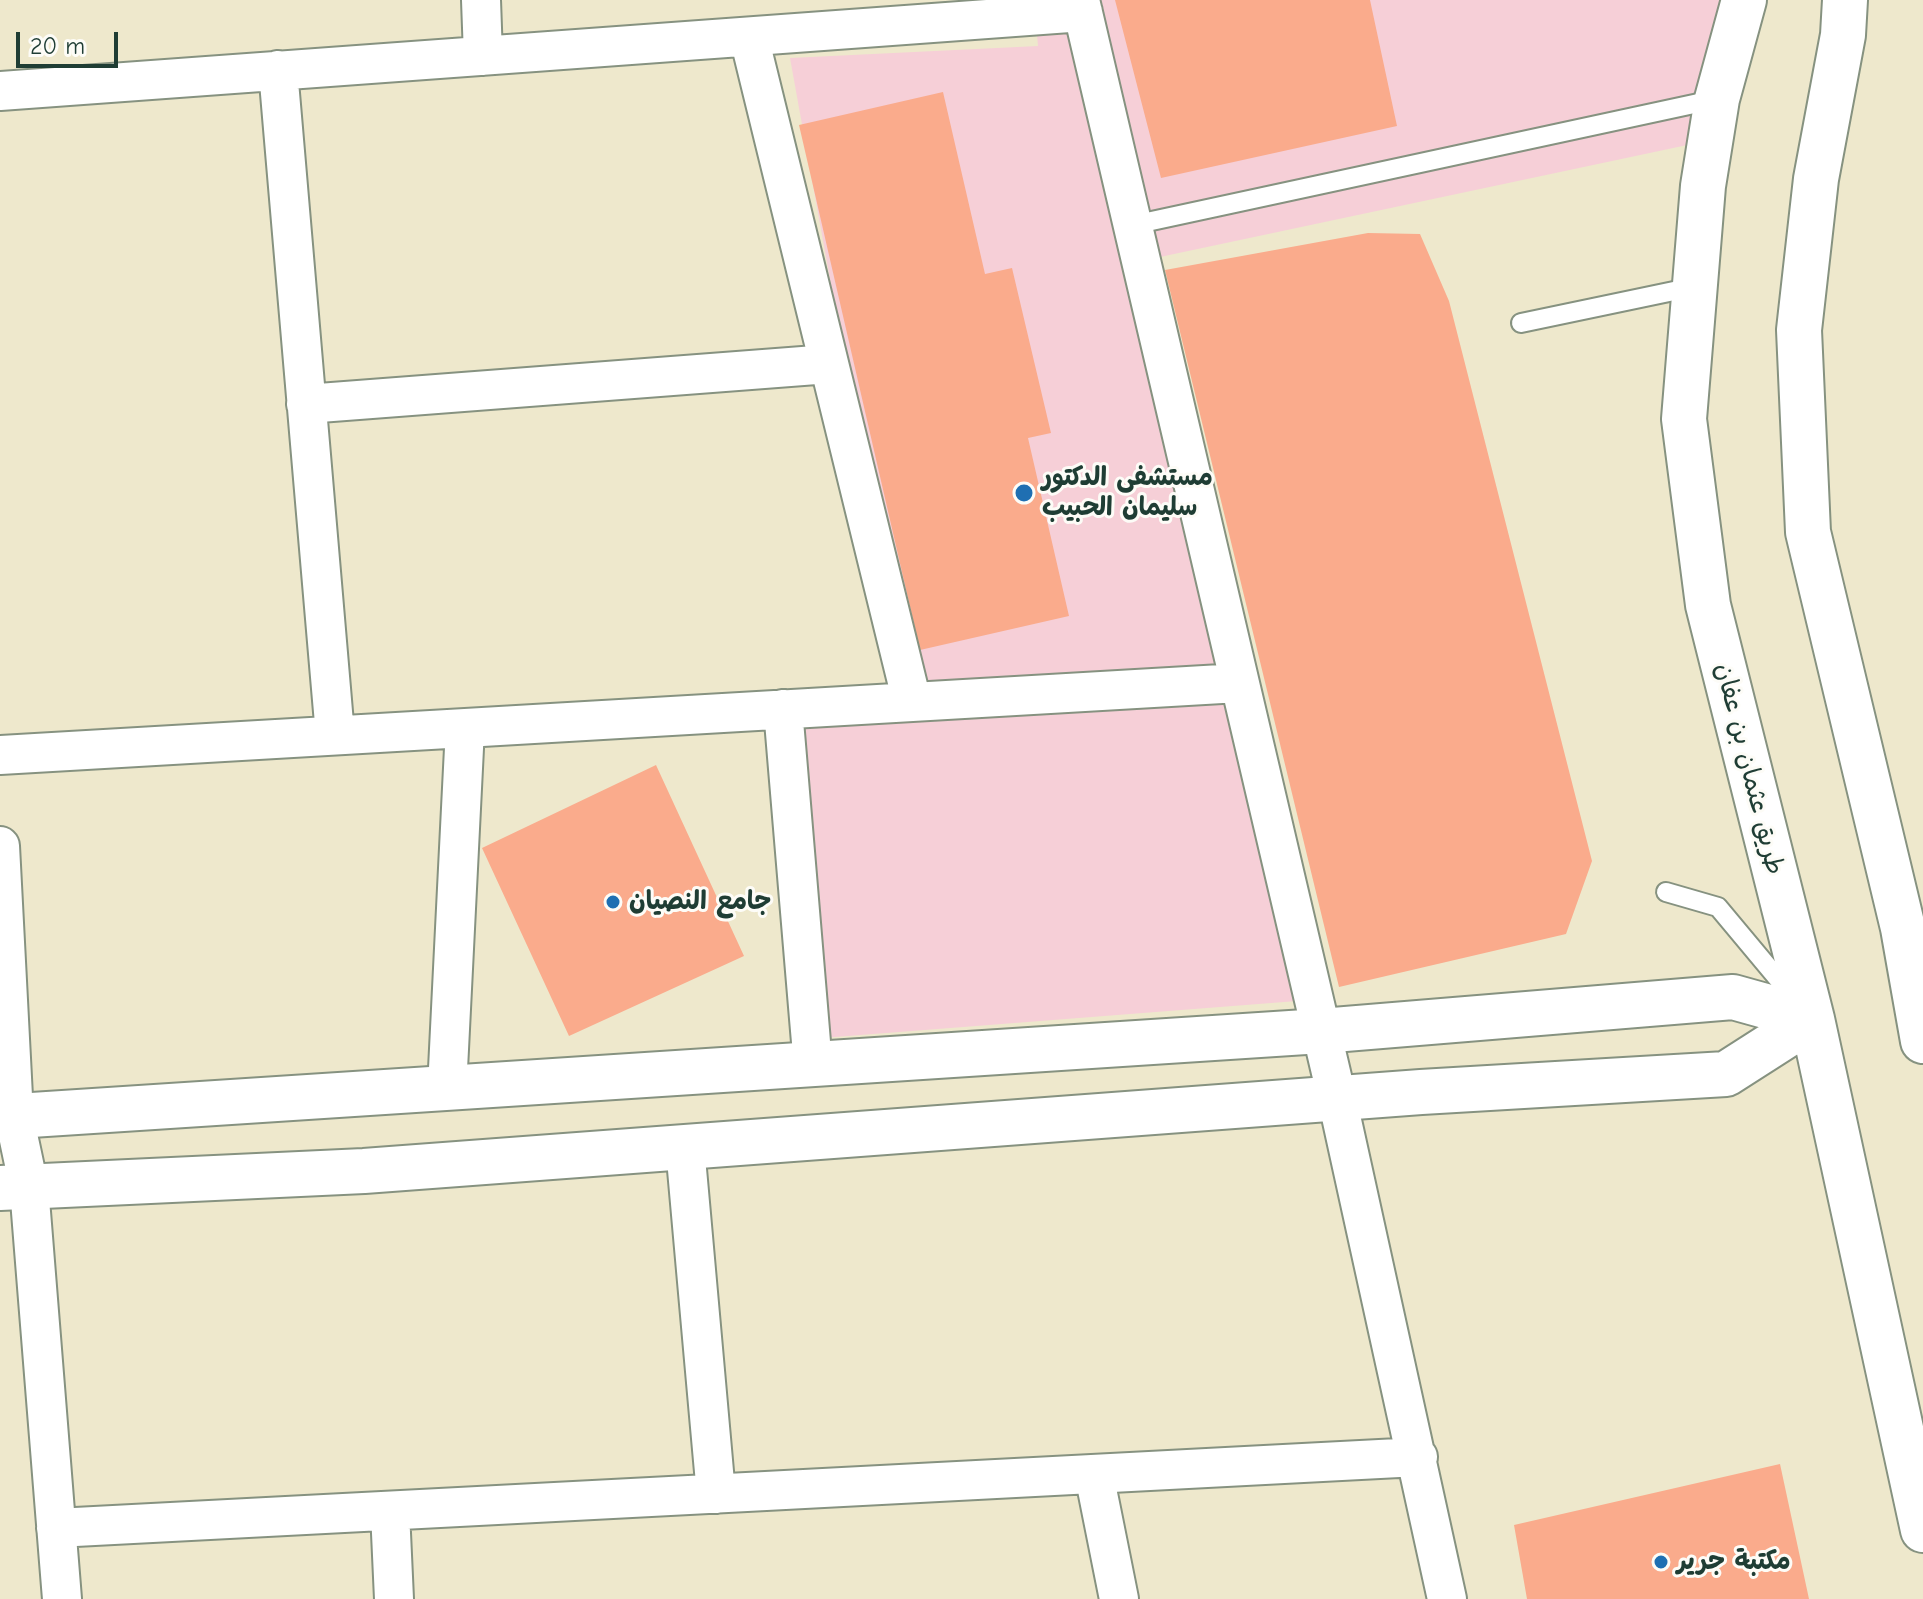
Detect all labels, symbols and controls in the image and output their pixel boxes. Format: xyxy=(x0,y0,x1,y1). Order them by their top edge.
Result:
scale bar xyxy=(20,16,122,66)
text: 20 m xyxy=(30,32,85,60)
place label: مستشفى الدكتور سليمان الحبيب xyxy=(1042,462,1213,524)
marker: مستشفى الدكتور سليمان الحبيب xyxy=(1013,482,1035,504)
street label: طريق عثمان بن عفان xyxy=(1708,660,1790,878)
place label: جامع النصيان xyxy=(629,886,771,918)
marker: جامع النصيان xyxy=(604,893,622,911)
place label: مكتبة جرير xyxy=(1677,1546,1790,1578)
marker: مكتبة جرير xyxy=(1652,1553,1670,1571)

